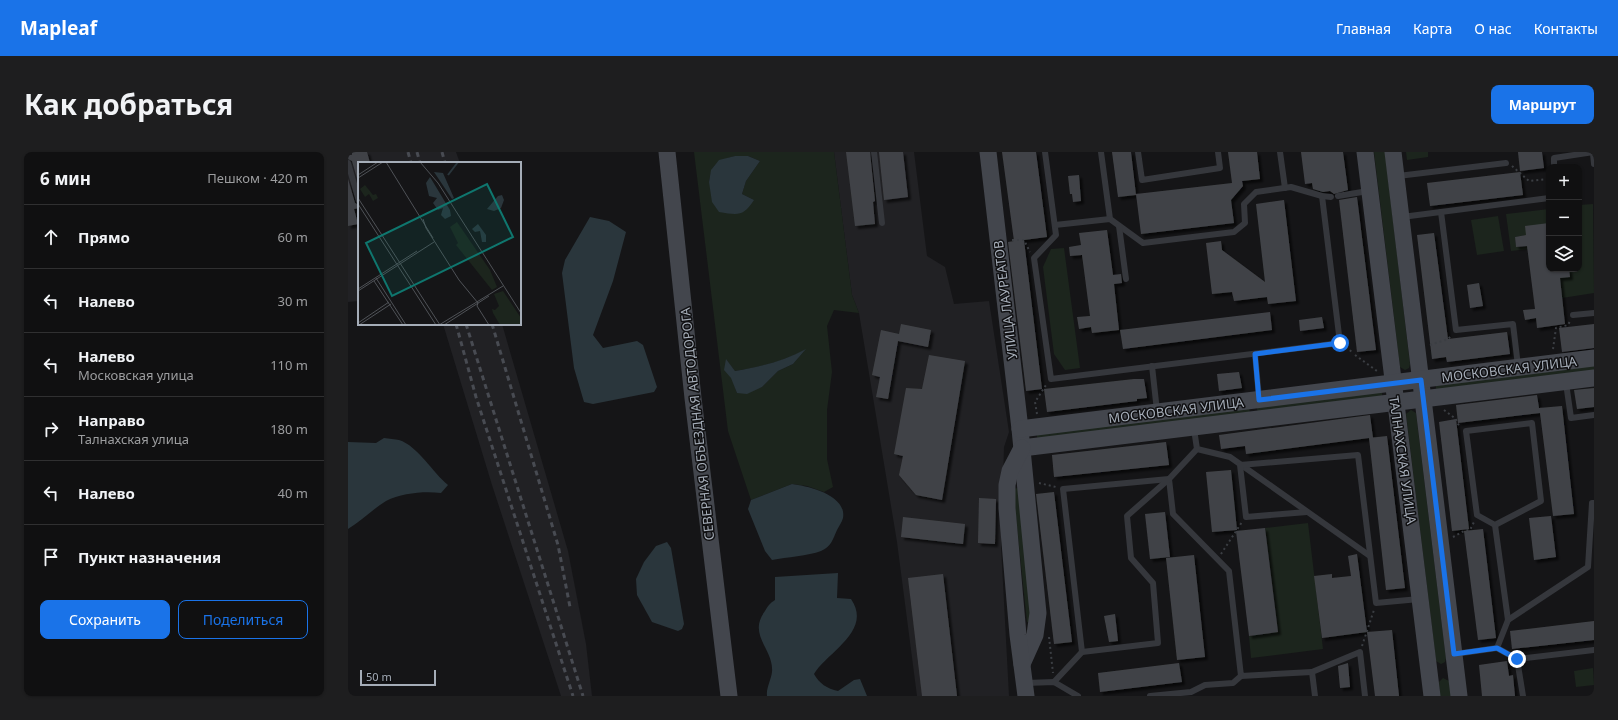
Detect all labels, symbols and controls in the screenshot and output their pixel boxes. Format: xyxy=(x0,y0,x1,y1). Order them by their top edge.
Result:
text: Mapleaf xyxy=(20,15,97,41)
text: Главная xyxy=(1336,19,1391,38)
text: Карта xyxy=(1413,19,1452,38)
text: О нас xyxy=(1474,19,1512,38)
text: Контакты xyxy=(1534,19,1598,38)
text: Как добраться xyxy=(24,85,233,123)
button: Маршрут xyxy=(1491,85,1594,124)
inset map xyxy=(358,162,521,325)
map controls xyxy=(1546,164,1582,272)
button: + xyxy=(1546,164,1582,200)
text: 6 мин xyxy=(40,167,91,190)
text: Пешком · 420 m xyxy=(207,169,308,187)
button: − xyxy=(1546,200,1582,236)
icon: ahead xyxy=(40,226,62,248)
text: Прямо xyxy=(78,227,130,247)
text: 60 m xyxy=(278,228,308,246)
button: layers xyxy=(1546,236,1582,272)
street label: УЛИЦА ЛАУРЕАТОВ xyxy=(989,239,1021,361)
icon: left xyxy=(40,290,62,312)
text: Налево xyxy=(78,291,135,311)
text: 30 m xyxy=(278,292,308,310)
street label: СЕВЕРНАЯ ОБЪЕЗДНАЯ АВТОДОРОГА xyxy=(676,306,718,541)
route start xyxy=(1331,334,1349,352)
text: Налево xyxy=(78,346,135,366)
street label: МОСКОВСКАЯ УЛИЦА xyxy=(1440,352,1578,386)
icon: left xyxy=(40,354,62,376)
text: 110 m xyxy=(270,356,308,374)
text: Московская улица xyxy=(78,366,194,384)
street label: МОСКОВСКАЯ УЛИЦА xyxy=(1107,393,1245,427)
street label: ТАЛНАХСКАЯ УЛИЦА xyxy=(1385,395,1421,526)
text: Направо xyxy=(78,410,145,430)
icon: right xyxy=(40,418,62,440)
text: 180 m xyxy=(270,420,308,438)
text: Талнахская улица xyxy=(78,430,189,448)
icon: left xyxy=(40,482,62,504)
text: Налево xyxy=(78,483,135,503)
text: 40 m xyxy=(278,484,308,502)
icon: arrive xyxy=(40,546,62,568)
text: Пункт назначения xyxy=(78,547,221,567)
button: Сохранить xyxy=(40,600,170,639)
button: Поделиться xyxy=(178,600,308,639)
route end xyxy=(1508,650,1526,668)
scale bar xyxy=(360,668,436,687)
text: 50 m xyxy=(366,669,392,684)

